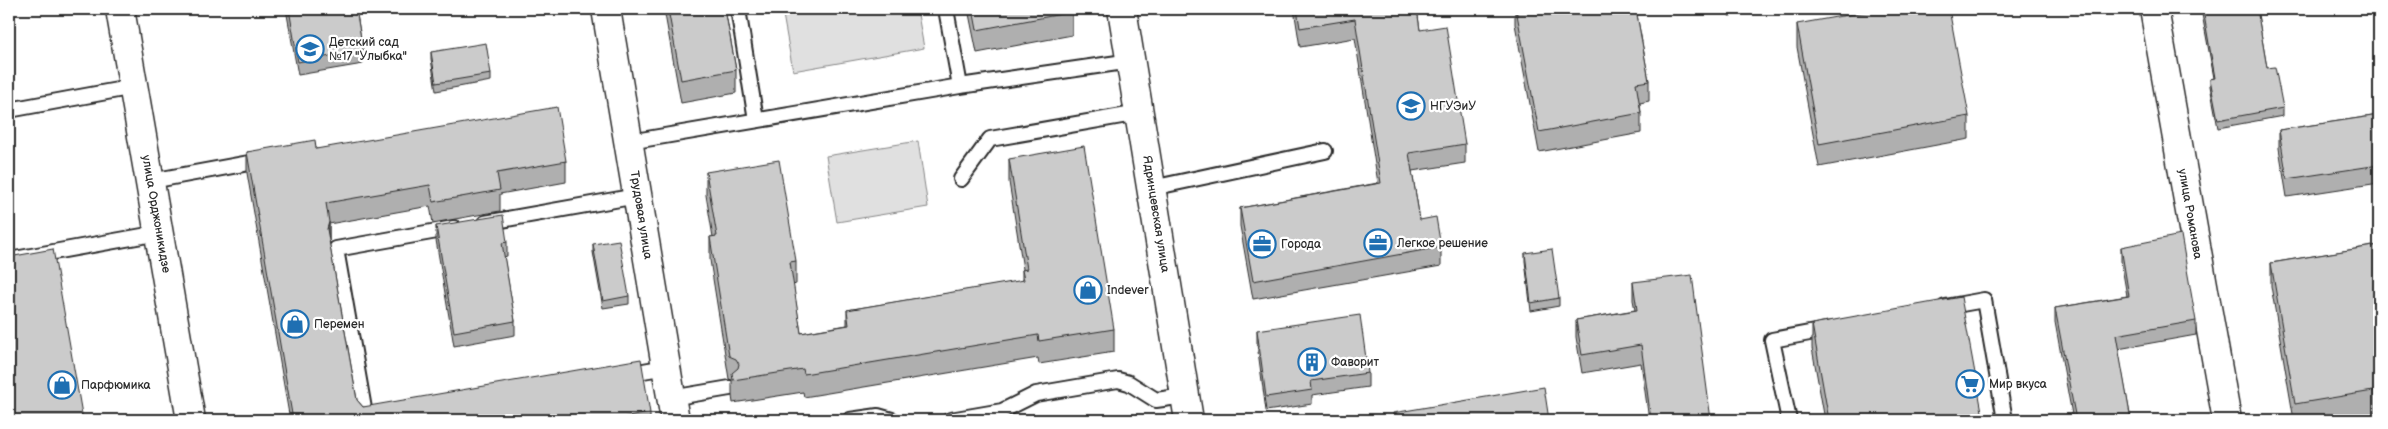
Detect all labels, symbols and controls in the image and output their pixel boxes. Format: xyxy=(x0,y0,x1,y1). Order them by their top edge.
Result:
school or university icon: Детский сад №17 "Улыбка" xyxy=(295,34,325,64)
place label: Детский сад №17 "Улыбка" xyxy=(329,35,407,64)
school or university icon: НГУЭиУ xyxy=(1396,91,1426,121)
place label: НГУЭиУ xyxy=(1430,99,1476,114)
street label: улица Орджоникидзе xyxy=(138,154,174,274)
street label: Ядринцевская улица xyxy=(1139,154,1173,274)
street label: улица Романова xyxy=(2175,168,2205,260)
street label: Трудовая улица xyxy=(627,170,655,260)
office icon: Легкое решение xyxy=(1363,228,1393,258)
office icon: Города xyxy=(1247,229,1277,259)
place label: Легкое решение xyxy=(1396,236,1488,251)
place label: Города xyxy=(1281,237,1321,252)
shop icon: Indever xyxy=(1073,275,1103,305)
place label: Indever xyxy=(1107,283,1149,298)
shop icon: Перемен xyxy=(280,309,310,339)
place label: Перемен xyxy=(314,317,365,332)
building icon: Фаворит xyxy=(1297,347,1327,377)
place label: Фаворит xyxy=(1331,355,1379,370)
supermarket icon: Мир вкуса xyxy=(1955,369,1985,399)
shop icon: Парфюмика xyxy=(47,370,77,400)
place label: Мир вкуса xyxy=(1989,377,2047,392)
place label: Парфюмика xyxy=(81,378,151,393)

